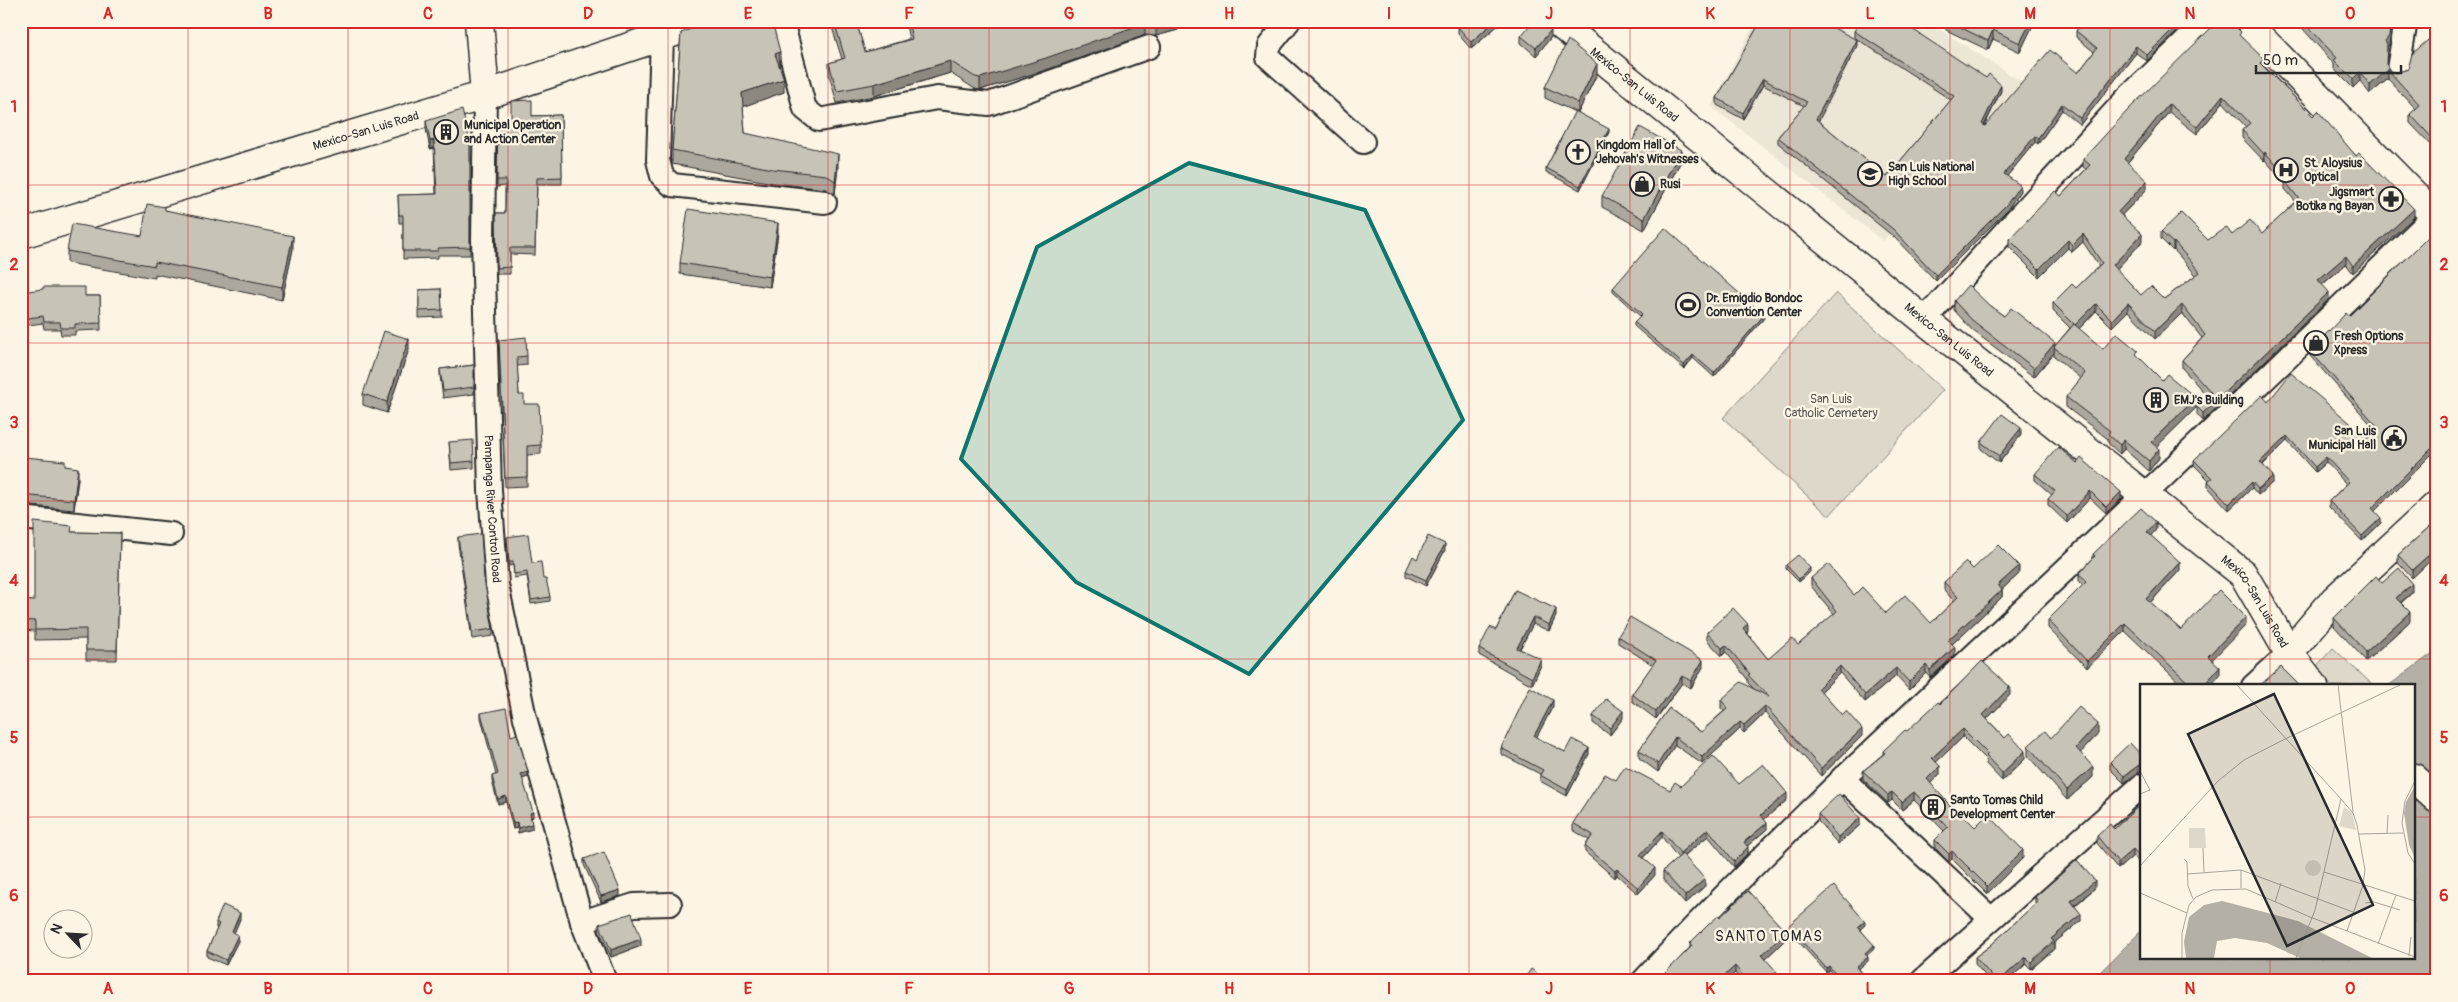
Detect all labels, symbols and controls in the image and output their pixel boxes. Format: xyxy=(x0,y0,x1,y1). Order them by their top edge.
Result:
text: A xyxy=(103,4,114,24)
text: B xyxy=(263,4,273,24)
text: C xyxy=(423,4,433,24)
text: D xyxy=(583,4,593,24)
text: E xyxy=(744,4,753,24)
text: F xyxy=(904,4,914,24)
text: G xyxy=(1064,4,1075,24)
text: H xyxy=(1224,4,1234,24)
text: I xyxy=(1387,4,1391,24)
text: J xyxy=(1545,4,1553,24)
text: K xyxy=(1705,4,1715,24)
text: L xyxy=(1865,4,1875,24)
text: M xyxy=(2024,4,2036,24)
text: N xyxy=(2185,4,2196,24)
text: O xyxy=(2345,4,2355,24)
scale bar xyxy=(2256,42,2400,74)
street label: Mexico-San Luis Road xyxy=(1587,44,1682,125)
text: 50 m xyxy=(2263,51,2298,70)
text: 1 xyxy=(11,97,17,117)
text: 1 xyxy=(2441,97,2447,117)
street label: Mexico-San Luis Road xyxy=(311,108,421,154)
place label: Municipal Operation and Action Center xyxy=(464,118,562,147)
building icon: Municipal Operation and Action Center xyxy=(433,119,459,145)
place label: Kingdom Hall of Jehovah's Witnesses xyxy=(1596,138,1699,167)
church icon: Kingdom Hall of Jehovah's Witnesses xyxy=(1565,139,1591,165)
place label: St. Aloysius Optical xyxy=(2304,156,2363,185)
hospital icon: St. Aloysius Optical xyxy=(2273,157,2299,183)
place label: San Luis National High School xyxy=(1888,160,1975,189)
school or university icon: San Luis National High School xyxy=(1857,161,1883,187)
shop icon: Rusi xyxy=(1629,171,1655,197)
place label: Rusi xyxy=(1660,177,1680,192)
place label: Jigsmart Botika ng Bayan xyxy=(2296,185,2375,214)
pharmacy icon: Jigsmart Botika ng Bayan xyxy=(2378,186,2404,212)
text: 2 xyxy=(10,255,19,275)
text: 2 xyxy=(2440,255,2449,275)
place label: Dr. Emigdio Bondoc Convention Center xyxy=(1706,291,1803,320)
sports icon: Dr. Emigdio Bondoc Convention Center xyxy=(1675,292,1701,318)
street label: Mexico-San Luis Road xyxy=(1901,300,1997,380)
place label: Fresh Options Xpress xyxy=(2334,329,2404,358)
shop icon: Fresh Options Xpress xyxy=(2303,330,2329,356)
building icon: EMJ's Building xyxy=(2143,387,2169,413)
park label: San Luis Catholic Cemetery xyxy=(1784,392,1878,421)
place label: EMJ's Building xyxy=(2174,393,2244,408)
text: 3 xyxy=(10,413,19,433)
text: 3 xyxy=(2440,413,2449,433)
place label: San Luis Municipal Hall xyxy=(2309,424,2377,453)
public building icon: San Luis Municipal Hall xyxy=(2381,425,2407,451)
street label: Pampanga River Control Road xyxy=(481,435,504,583)
street label: Mexico-San Luis Road xyxy=(2218,552,2292,650)
text: 4 xyxy=(9,571,19,591)
text: 4 xyxy=(2439,571,2449,591)
inset map xyxy=(2140,684,2416,960)
text: 5 xyxy=(10,728,19,748)
text: 5 xyxy=(2440,728,2449,748)
place label: Santo Tomas Child Development Center xyxy=(1950,793,2056,822)
building icon: Santo Tomas Child Development Center xyxy=(1920,794,1946,820)
text: 6 xyxy=(9,886,19,906)
text: 6 xyxy=(2439,886,2449,906)
north arrow xyxy=(42,910,92,960)
text: N xyxy=(47,921,66,937)
district label: SANTO TOMAS xyxy=(1715,927,1823,946)
text: A xyxy=(103,979,114,999)
text: B xyxy=(263,979,273,999)
text: C xyxy=(423,979,433,999)
text: D xyxy=(583,979,593,999)
text: E xyxy=(744,979,753,999)
text: F xyxy=(904,979,914,999)
text: G xyxy=(1064,979,1075,999)
text: H xyxy=(1224,979,1234,999)
text: I xyxy=(1387,979,1391,999)
text: J xyxy=(1545,979,1553,999)
text: K xyxy=(1705,979,1715,999)
text: L xyxy=(1865,979,1875,999)
text: M xyxy=(2024,979,2036,999)
text: N xyxy=(2185,979,2196,999)
text: O xyxy=(2345,979,2355,999)

